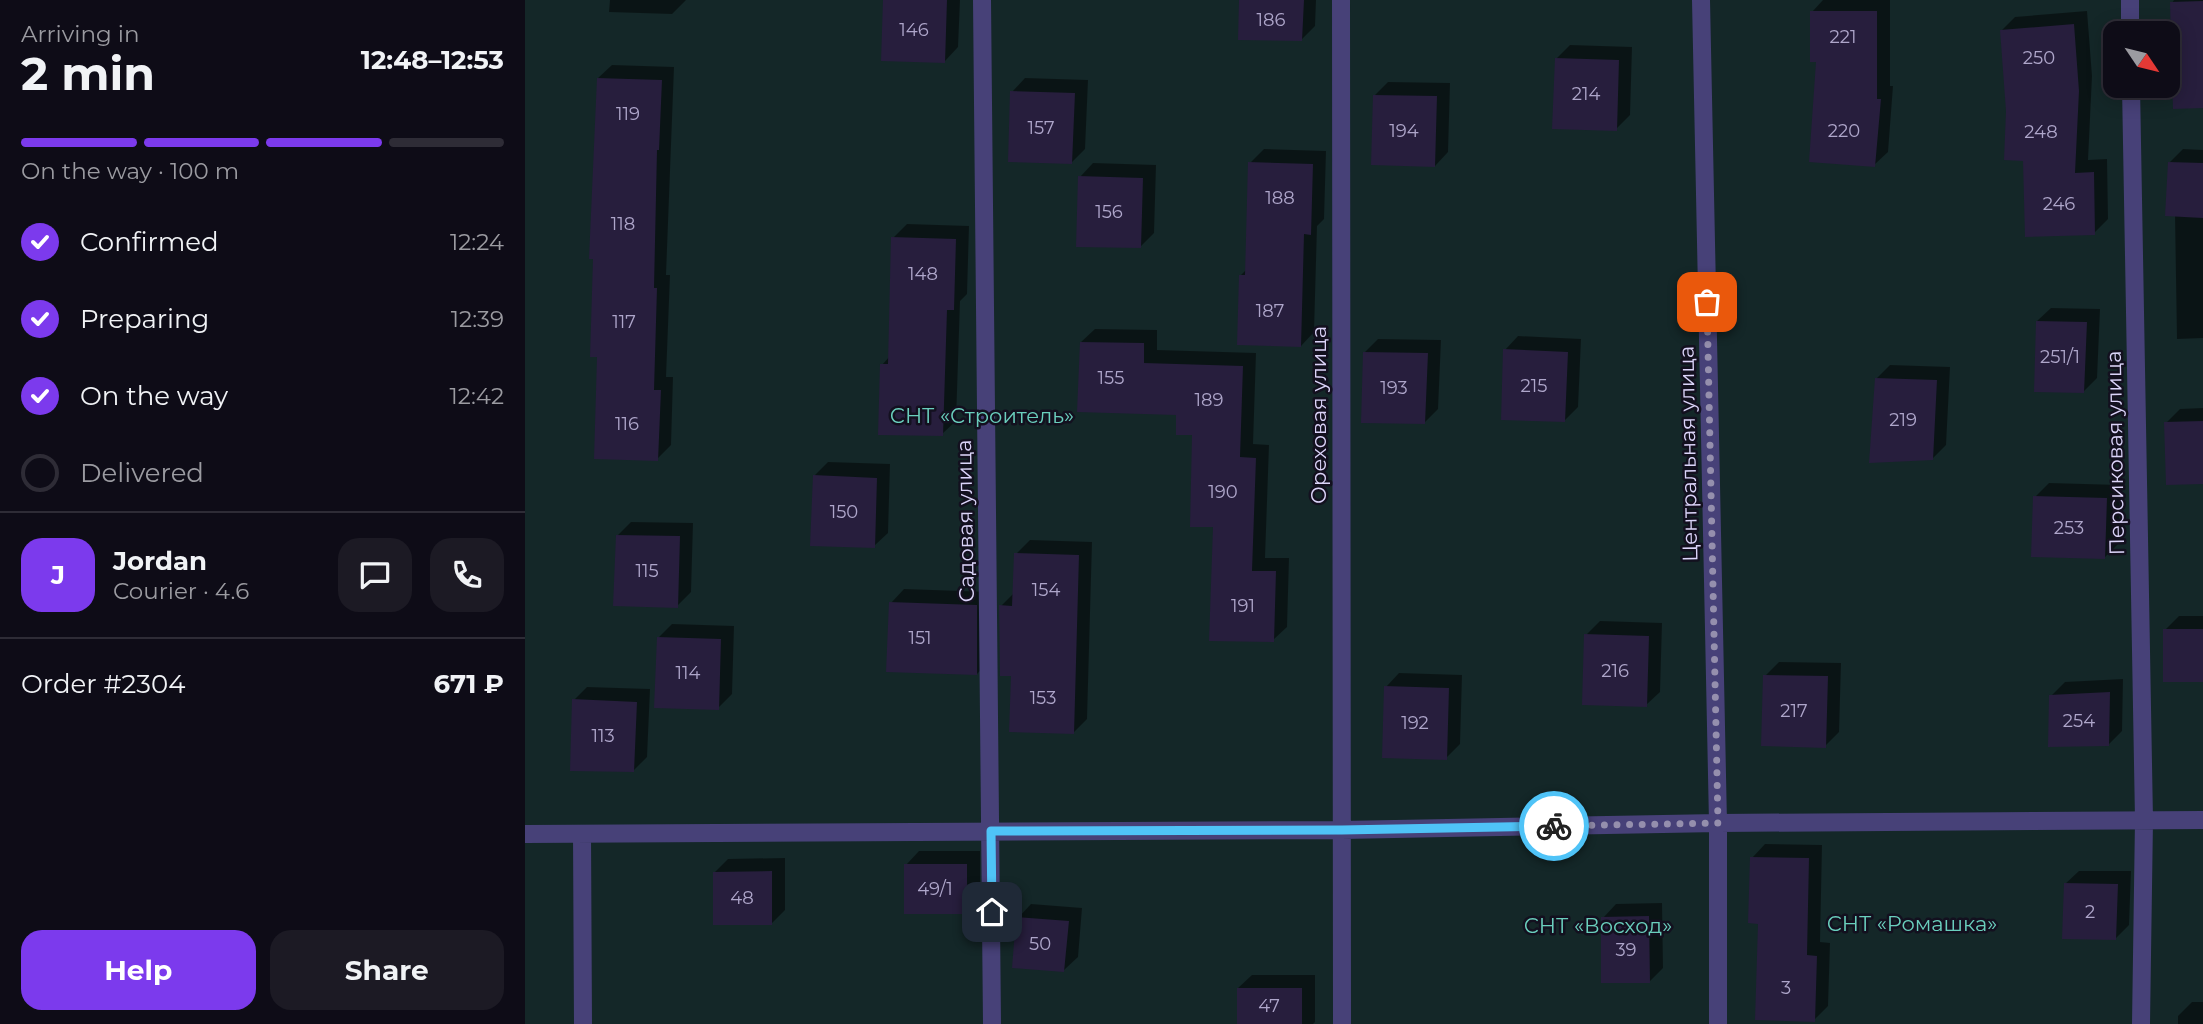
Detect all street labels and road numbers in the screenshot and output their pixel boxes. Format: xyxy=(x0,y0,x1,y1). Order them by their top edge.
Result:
street label: Ореховая улица xyxy=(1306,326,1331,504)
street label: Центральная улица xyxy=(1674,346,1702,562)
street label: Персиковая улица xyxy=(2101,350,2129,556)
street label: Садовая улица xyxy=(951,439,979,603)

